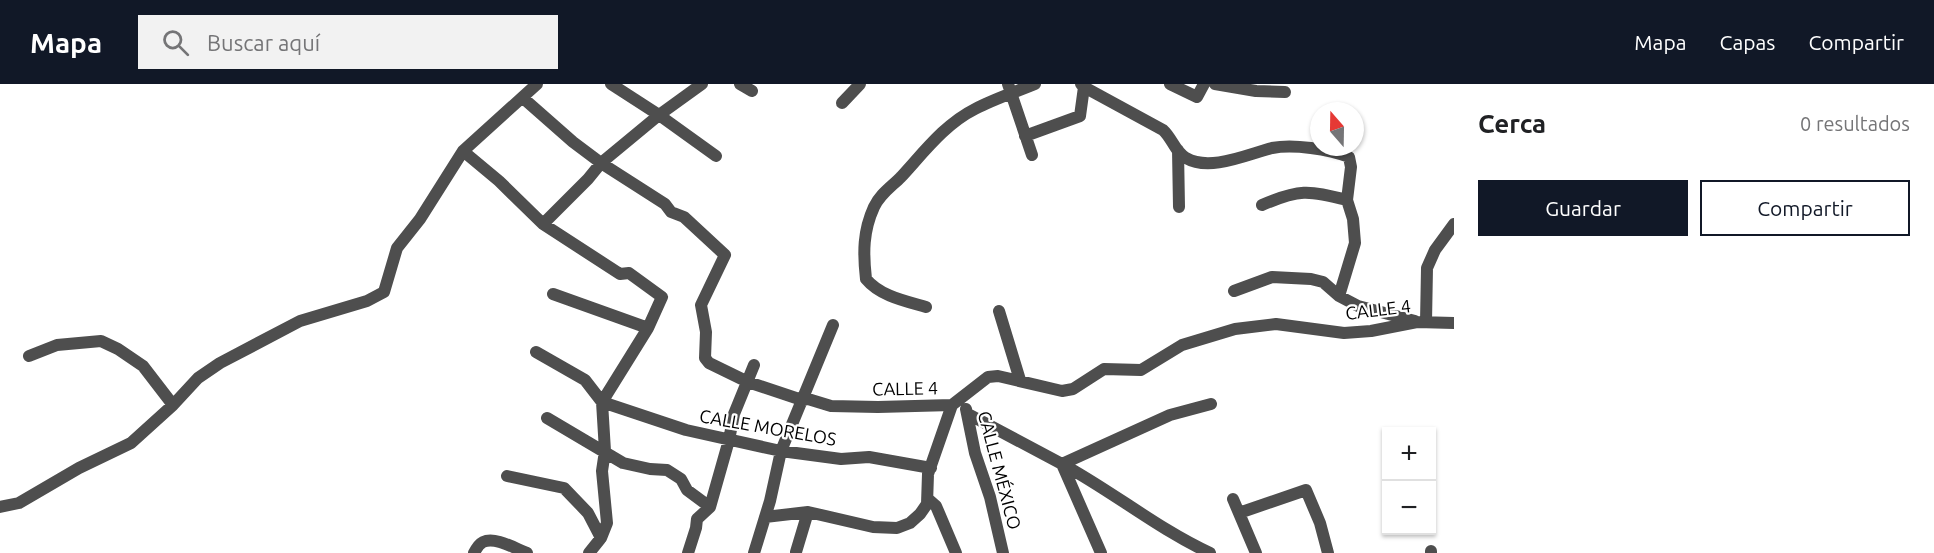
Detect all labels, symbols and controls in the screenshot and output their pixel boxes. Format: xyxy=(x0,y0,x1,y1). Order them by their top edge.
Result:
search box xyxy=(138,15,558,69)
icon: search xyxy=(159,26,192,59)
text: Mapa xyxy=(30,27,102,58)
text: Buscar aquí xyxy=(207,30,320,55)
text: Mapa xyxy=(1634,30,1686,54)
text: Capas xyxy=(1719,30,1775,54)
text: Compartir xyxy=(1808,30,1904,54)
north arrow xyxy=(1310,102,1364,156)
text: Cerca xyxy=(1478,109,1546,138)
text: 0 resultados xyxy=(1800,112,1910,135)
button: Guardar xyxy=(1478,180,1688,236)
button: Compartir xyxy=(1700,180,1910,236)
street label: CALLE 4 xyxy=(1344,295,1412,323)
street label: CALLE 4 xyxy=(872,377,938,399)
street label: CALLE MORELOS xyxy=(698,405,838,449)
street label: CALLE MÉXICO xyxy=(975,408,1026,531)
map controls xyxy=(1382,427,1436,535)
button: + xyxy=(1382,427,1436,481)
button: − xyxy=(1382,481,1436,535)

